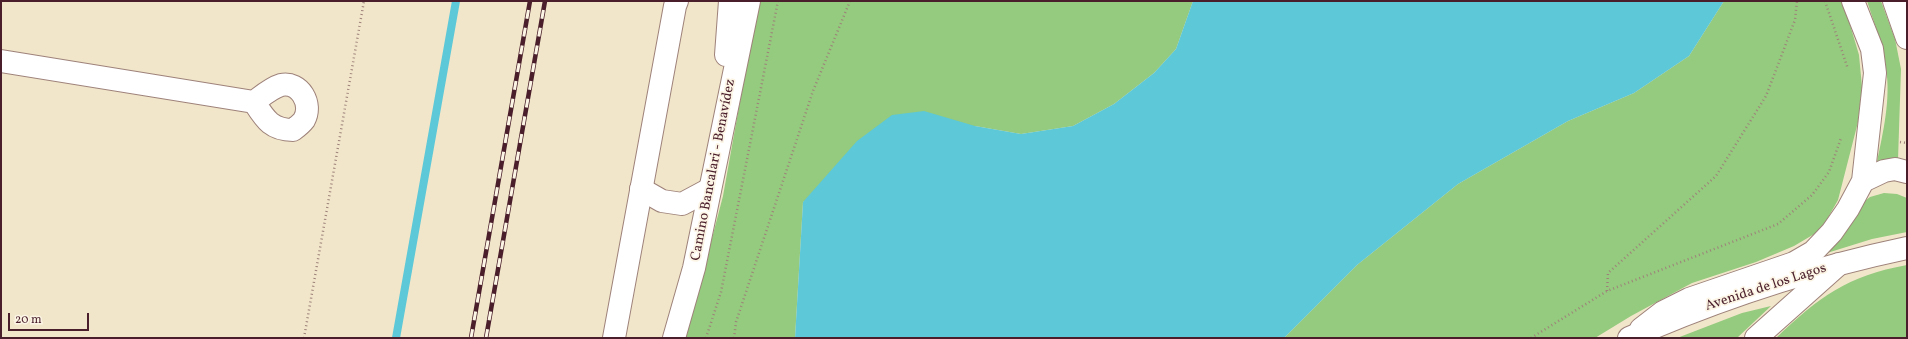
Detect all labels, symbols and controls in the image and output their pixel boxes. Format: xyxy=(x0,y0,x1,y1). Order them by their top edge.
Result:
street label: Camino Bancalari - Benavídez xyxy=(688,78,740,262)
street label: Avenida de los Lagos xyxy=(1703,260,1829,316)
scale bar xyxy=(10,305,91,331)
text: 20 m xyxy=(15,312,42,328)

